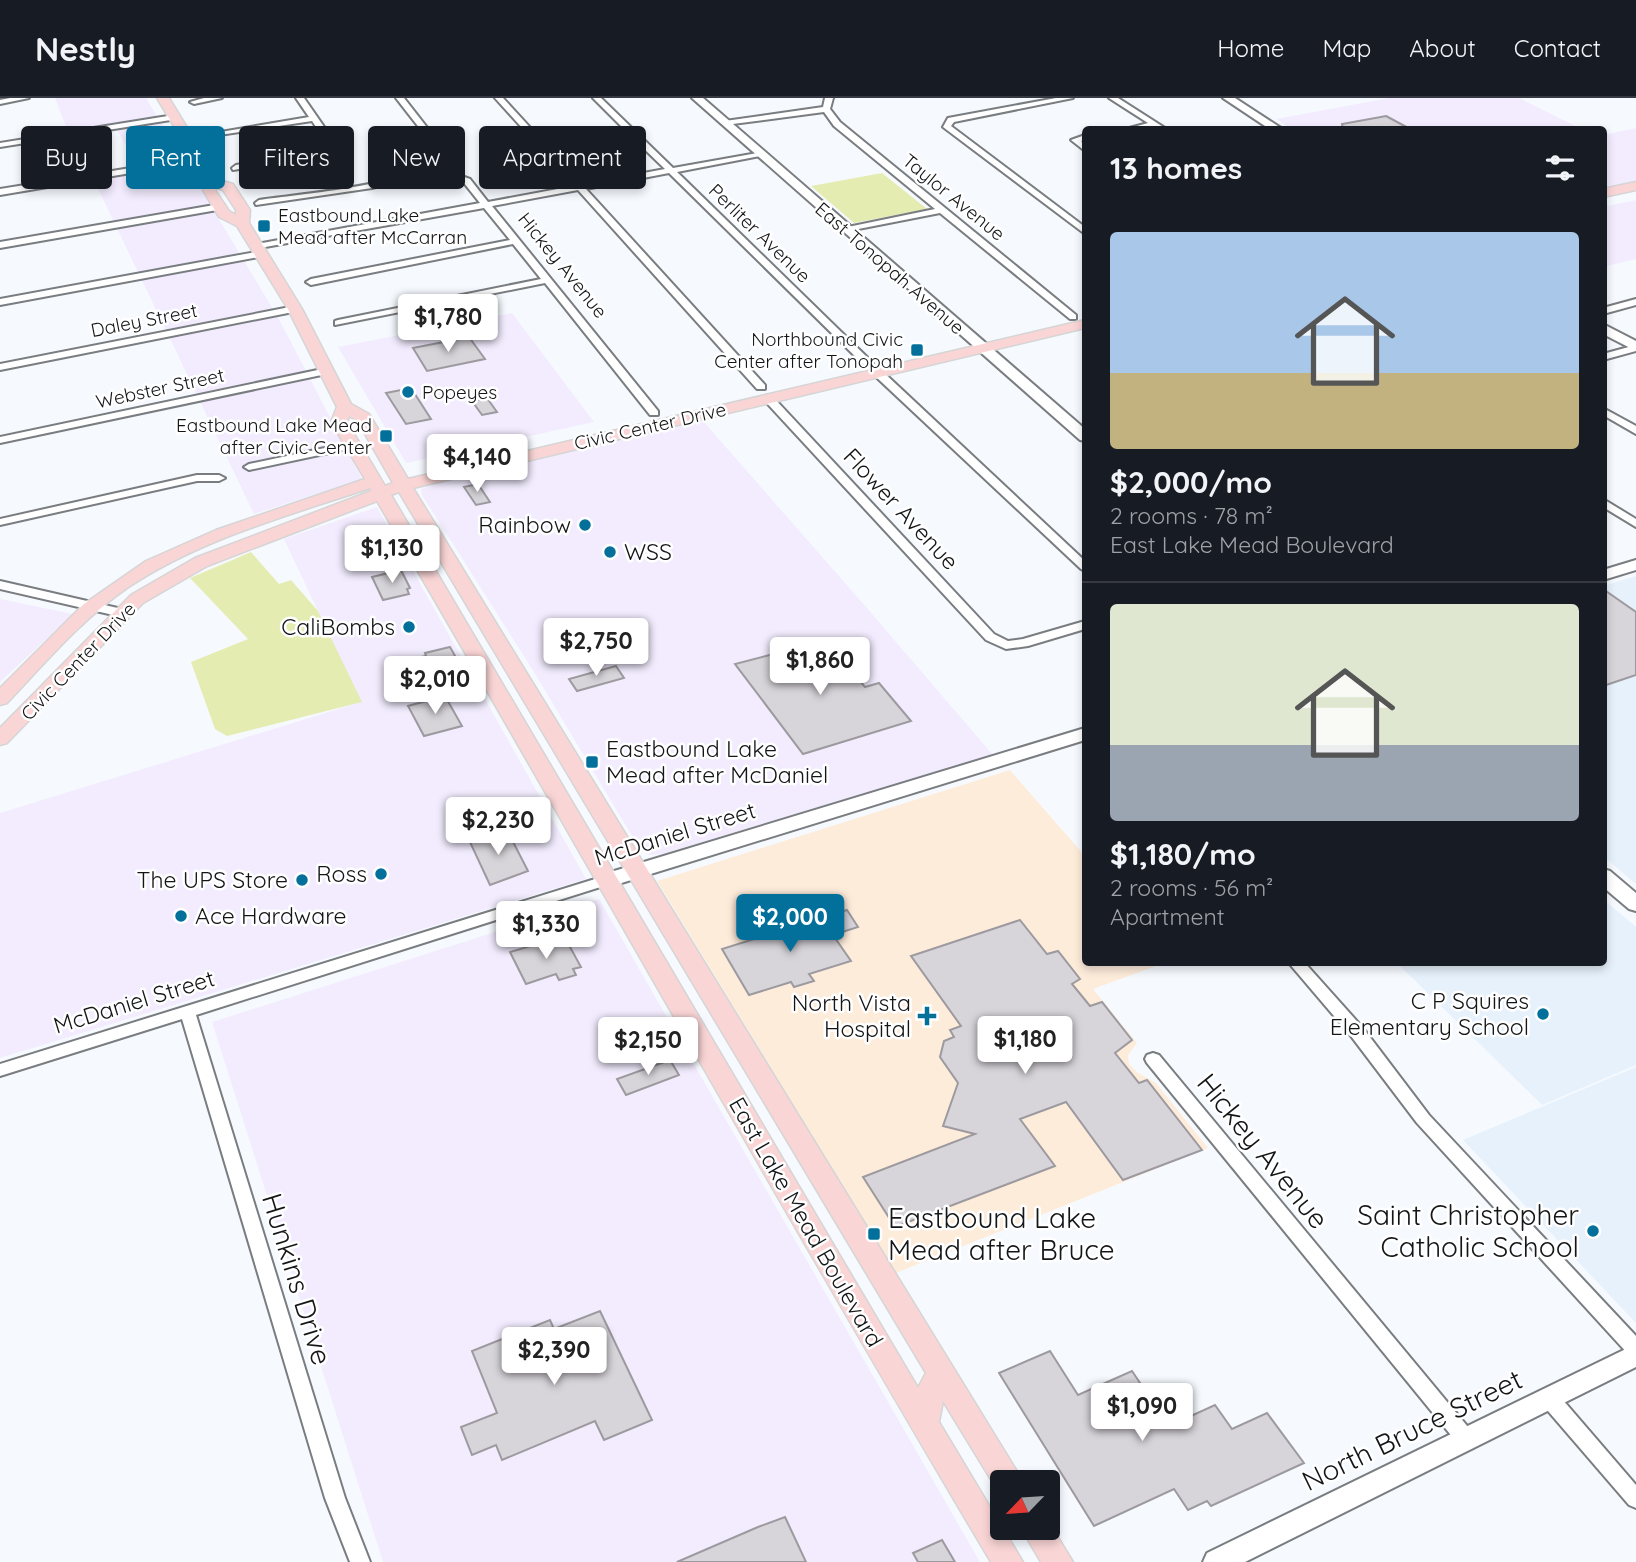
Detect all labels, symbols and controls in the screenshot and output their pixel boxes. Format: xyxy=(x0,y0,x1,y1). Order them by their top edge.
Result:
text: Nestly xyxy=(35,28,136,69)
text: Home xyxy=(1217,33,1284,63)
text: Map xyxy=(1322,33,1371,63)
text: About xyxy=(1409,33,1476,63)
text: Contact xyxy=(1514,33,1601,63)
chip: Buy xyxy=(21,126,112,189)
chip: Rent xyxy=(126,126,225,189)
chip: Filters xyxy=(239,126,354,189)
chip: New xyxy=(368,126,465,189)
chip: Apartment xyxy=(479,126,646,189)
street label: Taylor Avenue xyxy=(898,148,1010,246)
text: 13 homes xyxy=(1110,149,1242,187)
icon: filters xyxy=(1541,149,1579,187)
street label: Perliter Avenue xyxy=(704,178,816,288)
street label: East Tonopah Avenue xyxy=(810,197,970,339)
place label: Eastbound Lake Mead after McCarran xyxy=(278,203,467,249)
street label: Hickey Avenue xyxy=(513,207,613,323)
marker: Eastbound Lake Mead after McCarran xyxy=(256,218,272,234)
icon: home xyxy=(1282,278,1408,404)
pin: $1,780 xyxy=(391,294,505,354)
street label: Daley Street xyxy=(89,298,199,342)
text: $1,780 xyxy=(414,302,482,331)
place label: Northbound Civic Center after Tonopah xyxy=(714,327,903,373)
marker: Northbound Civic Center after Tonopah xyxy=(909,342,925,358)
street label: Webster Street xyxy=(94,363,226,413)
place label: Popeyes xyxy=(422,380,497,404)
marker: Popeyes xyxy=(400,384,416,400)
street label: Civic Center Drive xyxy=(572,397,728,455)
place label: Eastbound Lake Mead after Civic Center xyxy=(176,413,373,459)
marker: Eastbound Lake Mead after Civic Center xyxy=(378,428,394,444)
pin: $4,140 xyxy=(420,434,534,494)
text: $4,140 xyxy=(443,442,511,471)
street label: Flower Avenue xyxy=(838,442,965,576)
text: $2,000/mo xyxy=(1110,463,1272,501)
text: 2 rooms · 78 m² xyxy=(1110,501,1273,530)
place label: Rainbow xyxy=(478,510,571,539)
marker: Rainbow xyxy=(577,517,593,533)
pin: $1,130 xyxy=(335,526,449,585)
text: East Lake Mead Boulevard xyxy=(1110,530,1394,559)
text: $1,130 xyxy=(361,533,423,562)
place label: WSS xyxy=(624,537,672,566)
marker: WSS xyxy=(602,544,618,560)
street label: Civic Center Drive xyxy=(16,597,140,725)
place label: CaliBombs xyxy=(281,612,395,641)
pin: $2,750 xyxy=(539,618,653,678)
marker: CaliBombs xyxy=(401,619,417,635)
text: $2,750 xyxy=(559,626,633,655)
pin: $1,860 xyxy=(763,638,877,697)
text: $1,860 xyxy=(786,645,854,674)
icon: home xyxy=(1282,650,1408,776)
pin: $2,010 xyxy=(378,656,492,716)
text: $2,010 xyxy=(400,664,470,693)
place label: Eastbound Lake Mead after McDaniel xyxy=(606,734,828,789)
marker: Eastbound Lake Mead after McDaniel xyxy=(584,754,600,770)
street label: McDaniel Street xyxy=(591,795,759,872)
pin: $2,230 xyxy=(441,798,555,857)
text: $2,230 xyxy=(462,805,534,834)
text: $1,180/mo xyxy=(1110,835,1256,873)
place label: Ross xyxy=(316,859,367,888)
place label: The UPS Store xyxy=(137,865,288,894)
marker: Ross xyxy=(373,866,389,882)
marker: The UPS Store xyxy=(294,872,310,888)
text: 2 rooms · 56 m² xyxy=(1110,873,1273,902)
pin: $2,000 xyxy=(733,894,847,954)
place label: Ace Hardware xyxy=(195,901,347,930)
pin: $1,330 xyxy=(489,902,603,961)
text: $2,000 xyxy=(752,902,828,931)
text: Apartment xyxy=(1110,902,1224,931)
marker: Ace Hardware xyxy=(173,908,189,924)
text: $1,330 xyxy=(512,909,580,938)
street label: McDaniel Street xyxy=(50,963,218,1040)
place label: C P Squires Elementary School xyxy=(1330,986,1529,1041)
place label: North Vista Hospital xyxy=(792,988,911,1043)
marker: North Vista Hospital xyxy=(917,1006,937,1026)
marker: C P Squires Elementary School xyxy=(1535,1006,1551,1022)
pin: $1,180 xyxy=(968,1016,1082,1076)
pin: $2,150 xyxy=(591,1018,705,1077)
text: $1,180 xyxy=(993,1024,1057,1053)
text: $2,150 xyxy=(614,1025,682,1054)
street label: Hickey Avenue xyxy=(1190,1066,1337,1236)
street label: East Lake Mead Boulevard xyxy=(723,1092,890,1352)
street label: Hunkins Drive xyxy=(255,1189,340,1369)
place label: Saint Christopher Catholic School xyxy=(1357,1197,1579,1264)
place label: Eastbound Lake Mead after Bruce xyxy=(888,1200,1115,1267)
marker: Saint Christopher Catholic School xyxy=(1585,1223,1601,1239)
marker: Eastbound Lake Mead after Bruce xyxy=(866,1226,882,1242)
pin: $2,390 xyxy=(497,1328,611,1387)
text: $2,390 xyxy=(518,1335,590,1364)
street label: North Bruce Street xyxy=(1296,1361,1528,1498)
pin: $1,090 xyxy=(1085,1384,1199,1443)
text: $1,090 xyxy=(1107,1391,1177,1420)
north arrow xyxy=(990,1470,1060,1540)
map controls xyxy=(990,1470,1060,1540)

